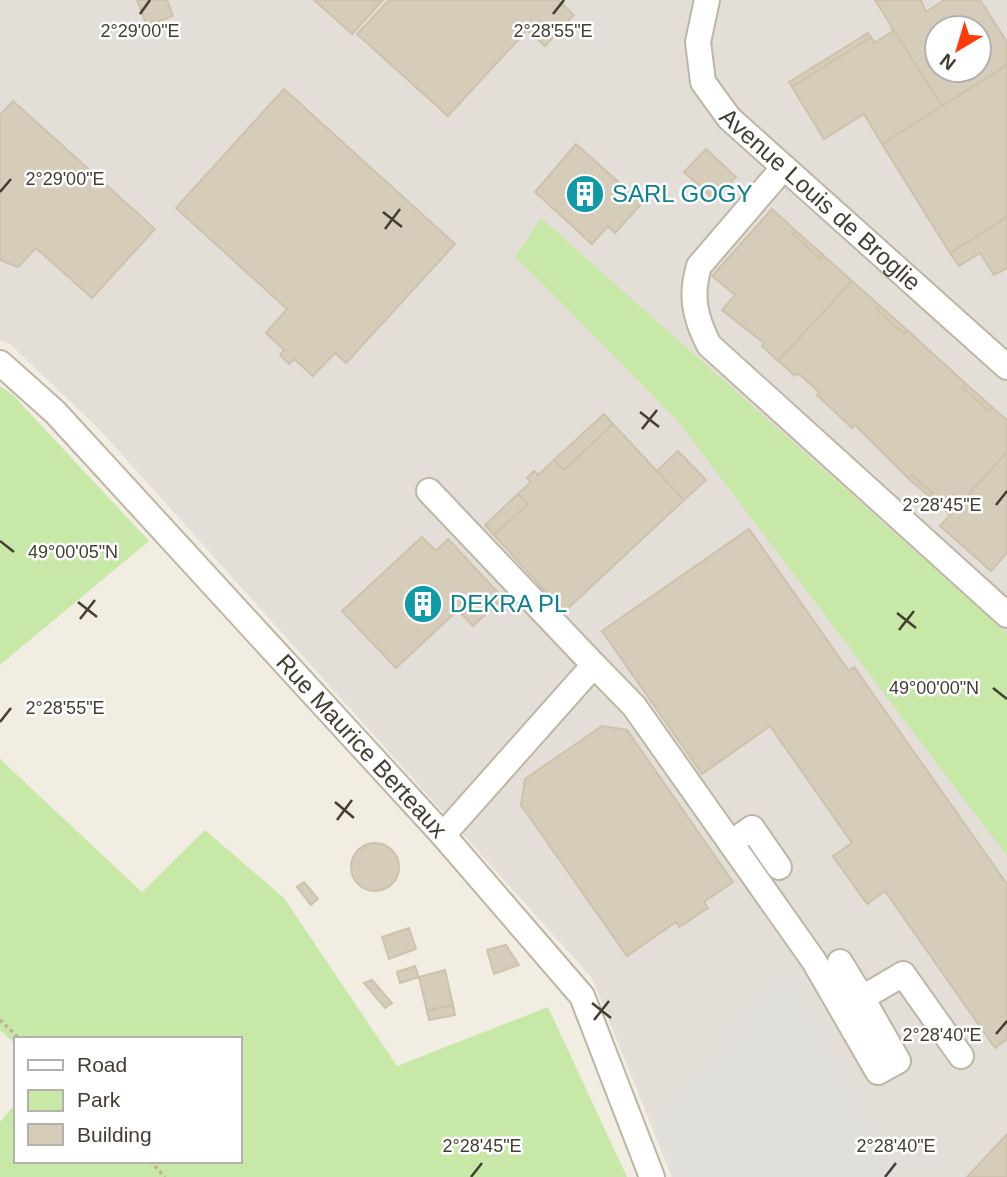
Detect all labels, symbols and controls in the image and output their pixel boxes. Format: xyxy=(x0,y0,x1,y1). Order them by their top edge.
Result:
north arrow xyxy=(923,14,993,84)
text: 2°29'00"E xyxy=(100,21,180,41)
text: 2°28'55"E xyxy=(513,21,593,41)
text: N xyxy=(936,50,960,75)
street label: Avenue Louis de Broglie xyxy=(715,102,926,296)
text: 2°29'00"E xyxy=(25,169,105,189)
building icon: SARL GOGY xyxy=(564,173,606,215)
place label: SARL GOGY xyxy=(612,180,752,207)
text: 2°28'45"E xyxy=(902,495,982,515)
text: 49°00'05"N xyxy=(28,542,118,562)
building icon: DEKRA PL xyxy=(402,583,444,625)
place label: DEKRA PL xyxy=(450,590,567,617)
street label: Rue Maurice Berteaux xyxy=(271,649,453,843)
text: 49°00'00"N xyxy=(889,678,979,698)
text: 2°28'55"E xyxy=(25,698,105,718)
text: 2°28'40"E xyxy=(902,1025,982,1045)
legend xyxy=(14,1037,242,1163)
text: Road xyxy=(77,1053,127,1076)
text: Park xyxy=(77,1088,121,1111)
text: Building xyxy=(77,1123,152,1146)
text: 2°28'45"E xyxy=(442,1136,522,1156)
text: 2°28'40"E xyxy=(856,1136,936,1156)

